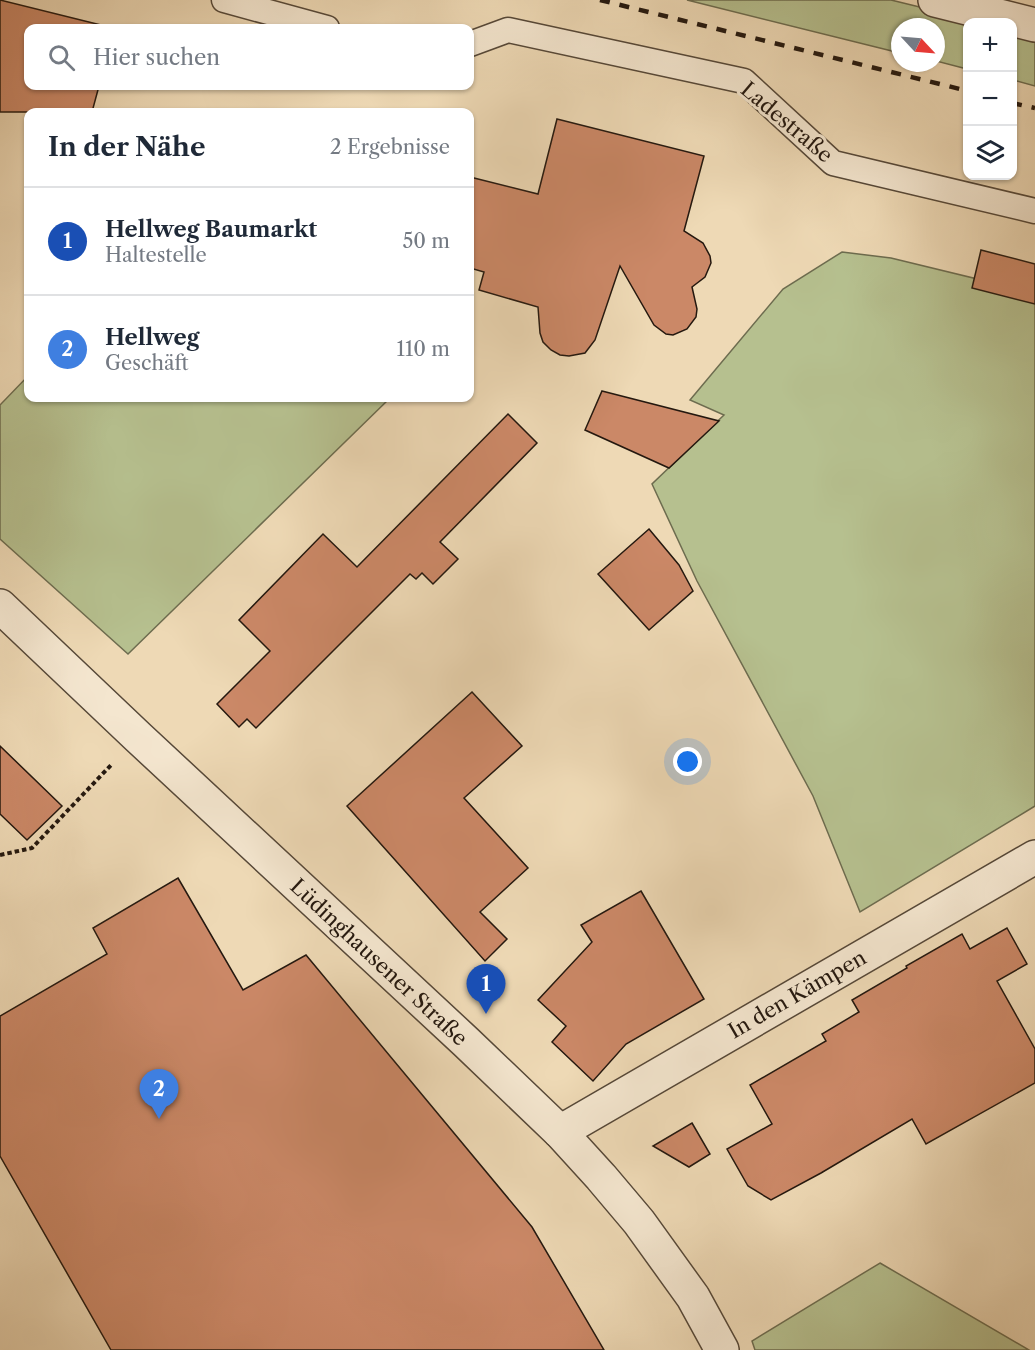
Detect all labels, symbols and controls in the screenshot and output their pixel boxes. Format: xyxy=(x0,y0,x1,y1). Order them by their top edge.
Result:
north arrow xyxy=(891,18,945,72)
map controls xyxy=(963,18,1017,180)
button: + xyxy=(963,18,1017,72)
search box xyxy=(24,24,474,90)
icon: search xyxy=(45,41,78,74)
text: Hier suchen xyxy=(93,44,220,71)
button: − xyxy=(963,72,1017,126)
street label: Ladestraße xyxy=(736,76,838,168)
button: layers xyxy=(963,126,1017,180)
text: In der Nähe xyxy=(48,131,205,163)
text: 2 Ergebnisse xyxy=(330,135,450,159)
text: Hellweg Baumarkt xyxy=(105,216,317,243)
text: 1 xyxy=(63,229,72,253)
text: 50 m xyxy=(403,229,450,253)
text: Haltestelle xyxy=(105,243,207,267)
text: Hellweg xyxy=(105,324,199,351)
text: 2 xyxy=(62,337,73,361)
text: 110 m xyxy=(397,337,450,361)
text: Geschäft xyxy=(105,351,188,375)
your location xyxy=(673,747,702,776)
street label: Lüdinghausener Straße xyxy=(285,873,473,1051)
street label: In den Kämpen xyxy=(724,944,870,1044)
pin: 1 xyxy=(466,964,506,1014)
pin: 2 xyxy=(140,1070,178,1119)

